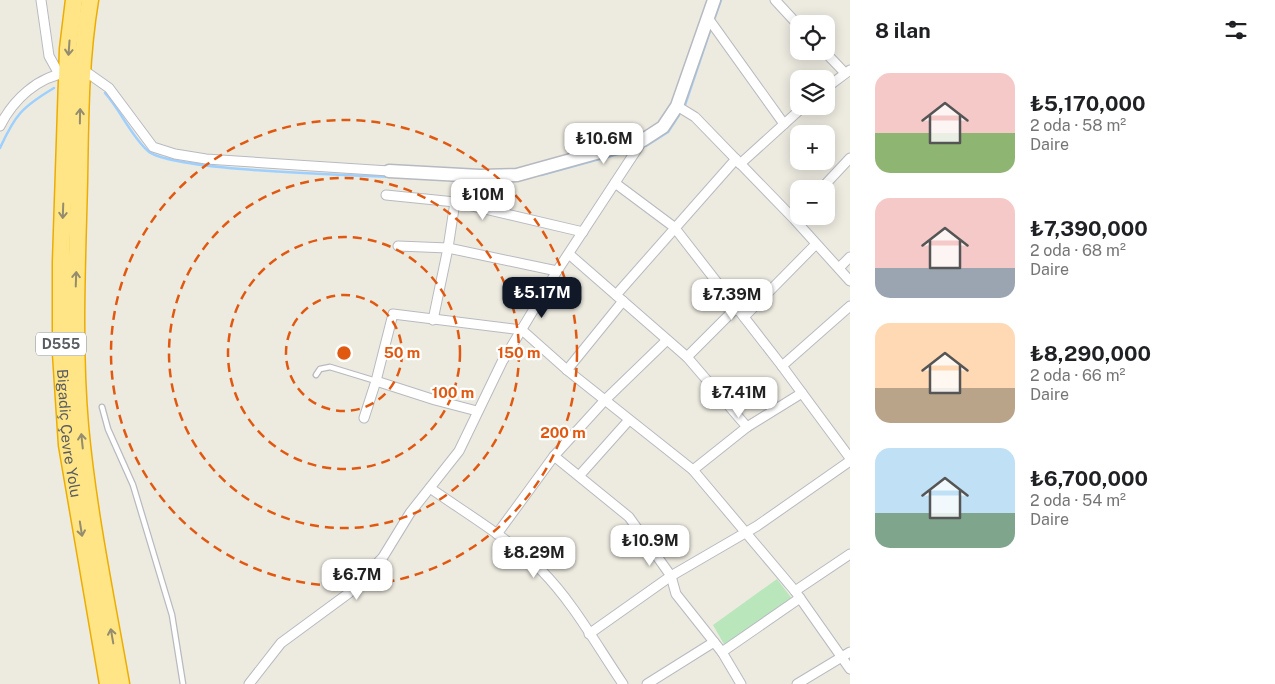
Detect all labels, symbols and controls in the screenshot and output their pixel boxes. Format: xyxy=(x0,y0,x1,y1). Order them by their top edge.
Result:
map controls xyxy=(790,15,835,225)
button: locate xyxy=(790,15,835,60)
icon: filters xyxy=(1222,16,1250,44)
text: 8 ilan xyxy=(875,18,931,43)
one-way arrow xyxy=(64,40,74,56)
button: layers xyxy=(790,70,835,115)
text: ₺5,170,000 xyxy=(1030,91,1146,116)
icon: home xyxy=(915,93,975,153)
one-way arrow xyxy=(75,108,85,124)
text: 2 oda · 58 m² xyxy=(1030,116,1126,135)
pin: ₺10.6M xyxy=(563,122,645,165)
button: + xyxy=(790,125,835,170)
text: ₺10.6M xyxy=(575,129,633,148)
text: Daire xyxy=(1030,135,1069,154)
pin: ₺10M xyxy=(453,178,513,221)
button: − xyxy=(790,180,835,225)
text: ₺10M xyxy=(462,185,504,204)
one-way arrow xyxy=(59,203,68,219)
text: ₺7,390,000 xyxy=(1030,216,1148,241)
icon: home xyxy=(915,218,975,278)
text: 2 oda · 68 m² xyxy=(1030,241,1126,260)
text: Daire xyxy=(1030,260,1069,279)
one-way arrow xyxy=(71,271,81,287)
pin: ₺5.17M xyxy=(501,276,583,319)
pin: ₺7.39M xyxy=(691,278,773,321)
text: ₺5.17M xyxy=(513,283,571,302)
text: ₺7.39M xyxy=(703,285,761,304)
road number: D555 xyxy=(36,332,86,356)
text: ₺8,290,000 xyxy=(1030,341,1151,366)
icon: home xyxy=(915,343,975,403)
centre of rings xyxy=(335,344,353,362)
text: 50 m xyxy=(384,344,420,361)
text: 150 m xyxy=(497,344,541,361)
text: 2 oda · 66 m² xyxy=(1030,366,1125,385)
street label: Bigadiç Çevre Yolu xyxy=(54,368,85,499)
pin: ₺7.41M xyxy=(698,376,780,419)
text: ₺7.41M xyxy=(712,383,766,402)
text: 100 m xyxy=(432,384,474,401)
text: Daire xyxy=(1030,385,1069,404)
text: 200 m xyxy=(540,424,586,441)
one-way arrow xyxy=(77,433,87,449)
text: ₺6,700,000 xyxy=(1030,466,1148,491)
icon: home xyxy=(915,468,975,528)
text: 2 oda · 54 m² xyxy=(1030,491,1126,510)
text: Daire xyxy=(1030,510,1069,529)
one-way arrow xyxy=(76,521,86,537)
pin: ₺10.9M xyxy=(609,524,691,567)
text: ₺10.9M xyxy=(621,531,679,550)
pin: ₺8.29M xyxy=(493,536,575,579)
text: ₺8.29M xyxy=(503,543,565,562)
pin: ₺6.7M xyxy=(322,558,392,601)
text: ₺6.7M xyxy=(333,565,381,584)
one-way arrow xyxy=(107,628,117,644)

